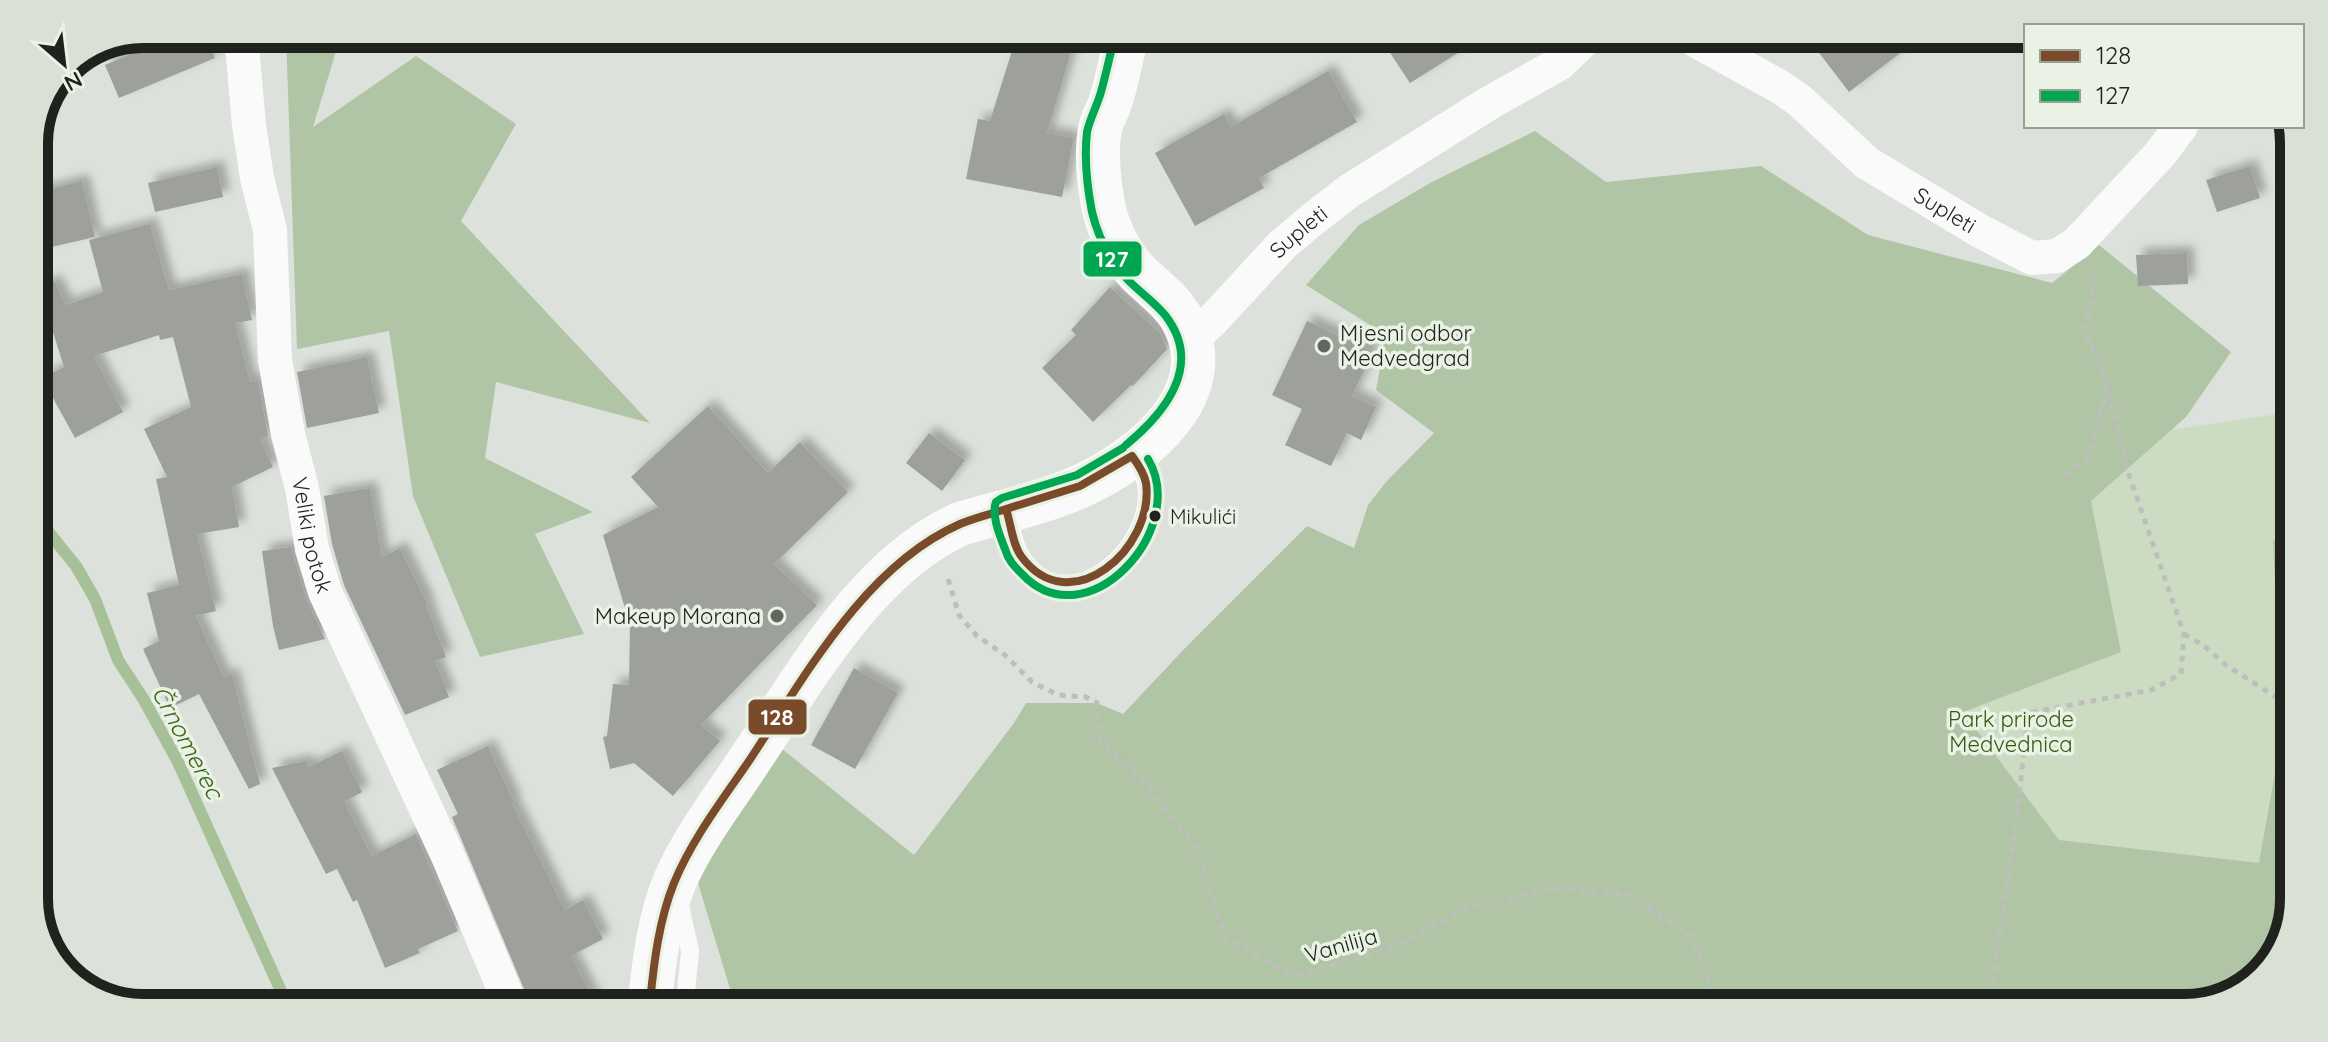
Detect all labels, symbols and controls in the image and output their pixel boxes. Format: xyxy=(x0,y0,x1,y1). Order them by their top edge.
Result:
north arrow xyxy=(24,24,104,104)
legend xyxy=(2024,24,2304,128)
text: 128 xyxy=(2096,40,2131,70)
text: N xyxy=(60,66,87,98)
text: 127 xyxy=(2096,80,2130,110)
street label: Supleti xyxy=(1909,181,1981,239)
street label: Supleti xyxy=(1263,199,1333,264)
line badge: 127 xyxy=(1082,240,1143,278)
text: 127 xyxy=(1095,245,1129,273)
place label: Mjesni odbor Medvedgrad xyxy=(1340,319,1473,372)
marker: Mjesni odbor Medvedgrad xyxy=(1315,337,1333,355)
street label: Veliki potok xyxy=(286,474,339,597)
place label: Mikulići xyxy=(1170,504,1236,529)
marker: Mikulići xyxy=(1147,508,1163,524)
place label: Makeup Morana xyxy=(595,602,761,630)
marker: Makeup Morana xyxy=(768,607,786,625)
water label: Črnomerec xyxy=(146,680,231,806)
line badge: 128 xyxy=(747,698,808,736)
text: 128 xyxy=(760,703,794,731)
park label: Park prirode Medvednica xyxy=(1948,705,2074,758)
street label: Vanilija xyxy=(1302,921,1380,969)

